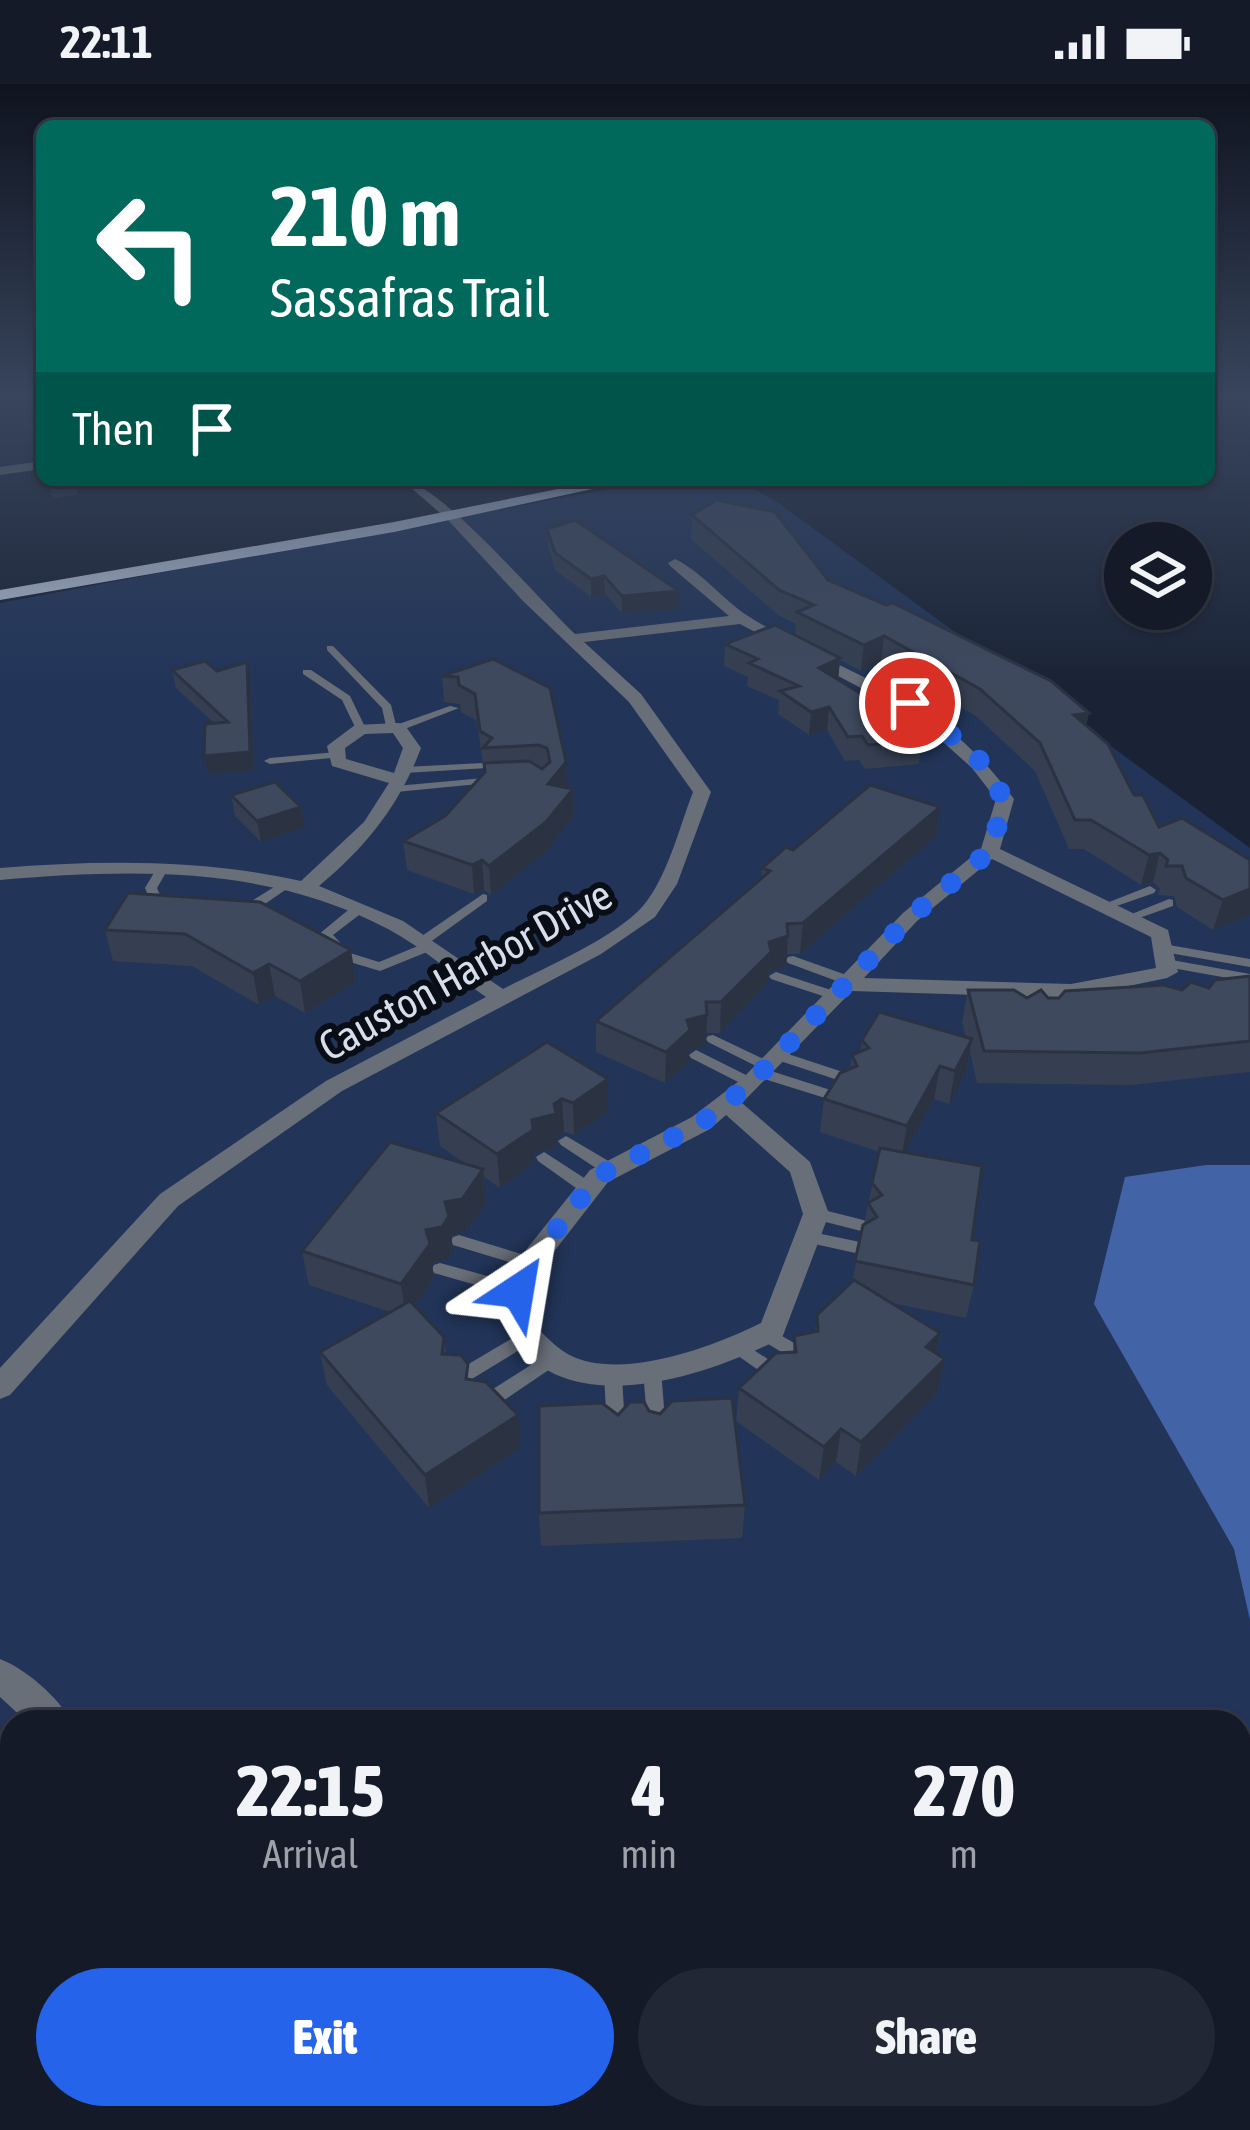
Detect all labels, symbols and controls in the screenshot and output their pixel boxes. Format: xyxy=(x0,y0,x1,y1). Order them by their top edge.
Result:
text: 22:11 xyxy=(60,16,153,68)
icon: left xyxy=(72,168,228,324)
text: 210 m xyxy=(270,168,460,264)
text: Sassafras Trail xyxy=(270,267,550,328)
icon: arrive xyxy=(179,396,245,462)
text: Then xyxy=(72,403,155,455)
map controls xyxy=(1104,522,1212,630)
button: layers xyxy=(1104,522,1212,630)
pin xyxy=(859,652,961,754)
icon: arrive xyxy=(877,670,943,736)
street label: Causton Harbor Drive xyxy=(310,870,620,1070)
position arrow xyxy=(455,1228,581,1354)
text: 22:15 xyxy=(236,1749,385,1831)
text: 4 xyxy=(632,1749,666,1831)
text: 270 xyxy=(913,1749,1015,1831)
text: Arrival xyxy=(263,1832,358,1876)
text: min xyxy=(621,1832,677,1876)
text: m xyxy=(950,1832,978,1876)
button: Exit xyxy=(36,1968,614,2106)
button: Share xyxy=(638,1968,1215,2106)

